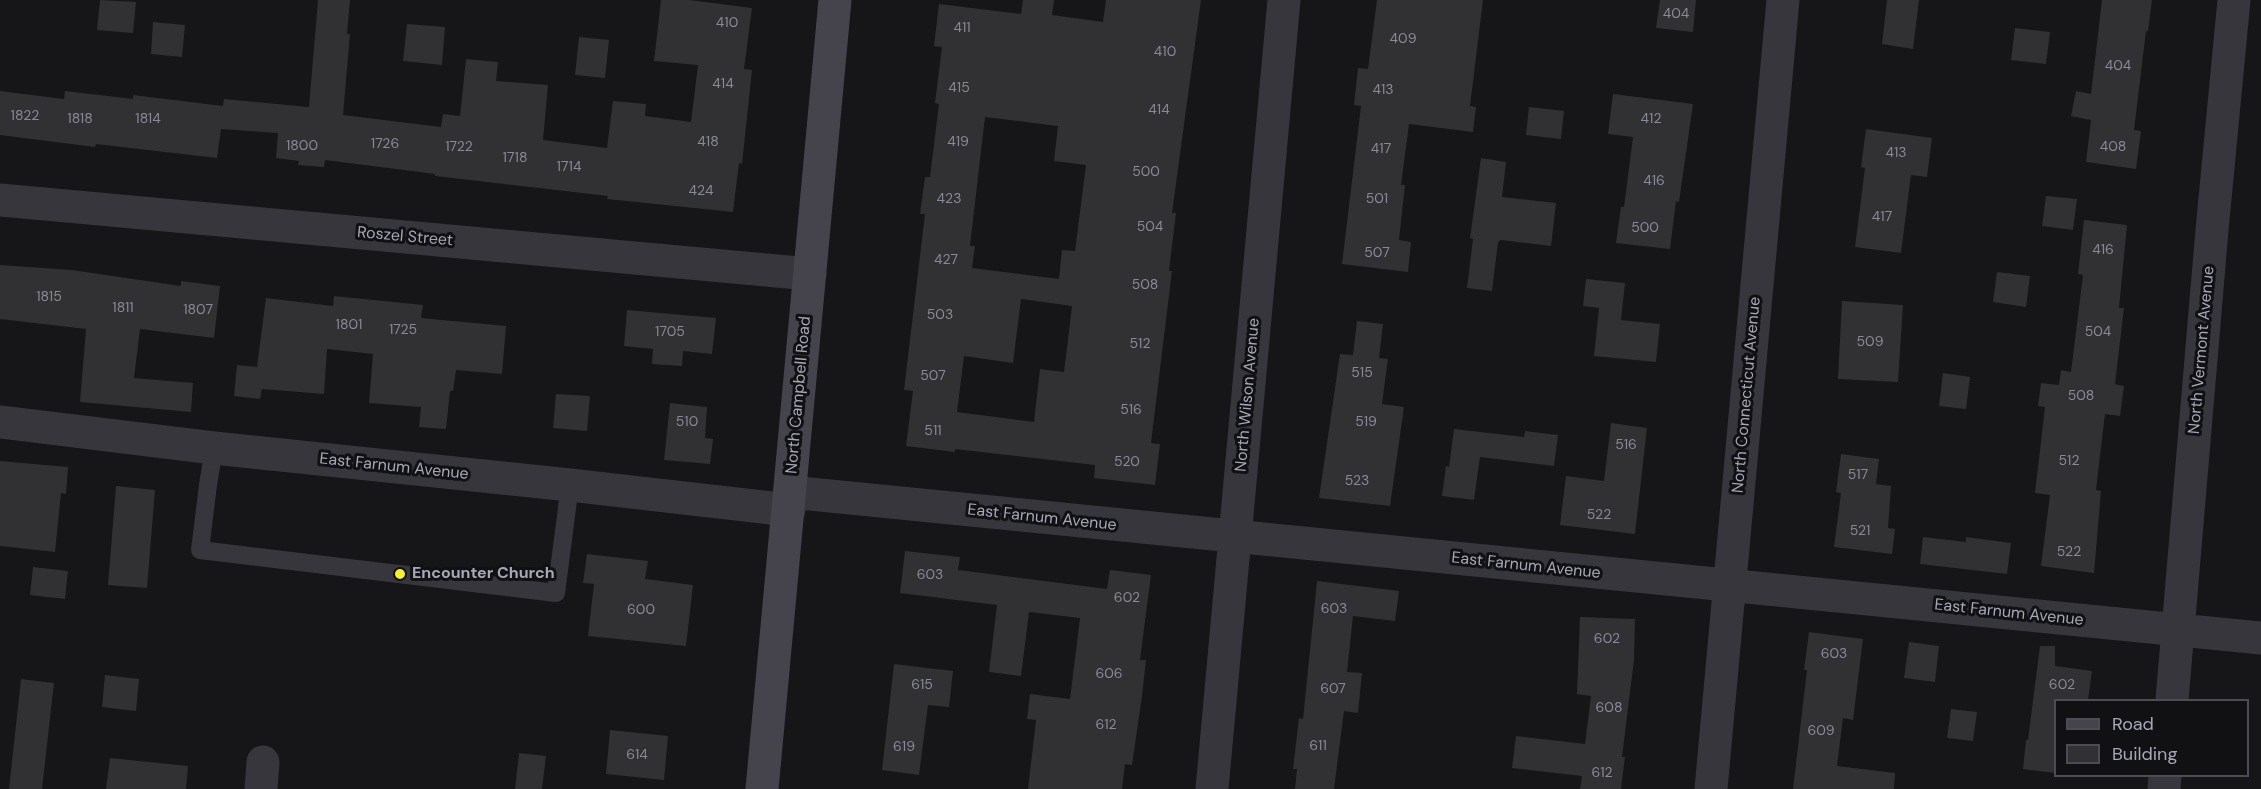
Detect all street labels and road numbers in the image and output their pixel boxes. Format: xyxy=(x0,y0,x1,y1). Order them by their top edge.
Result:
street label: Roszel Street xyxy=(356,223,454,251)
street label: North Vermont Avenue xyxy=(2185,265,2219,435)
street label: North Connecticut Avenue xyxy=(1729,296,1765,494)
street label: North Campbell Road xyxy=(783,315,815,475)
street label: North Wilson Avenue xyxy=(1232,317,1264,473)
street label: East Farnum Avenue xyxy=(318,450,470,484)
street label: East Farnum Avenue xyxy=(966,501,1118,535)
street label: East Farnum Avenue xyxy=(1450,549,1602,583)
street label: East Farnum Avenue xyxy=(1933,596,2085,630)

